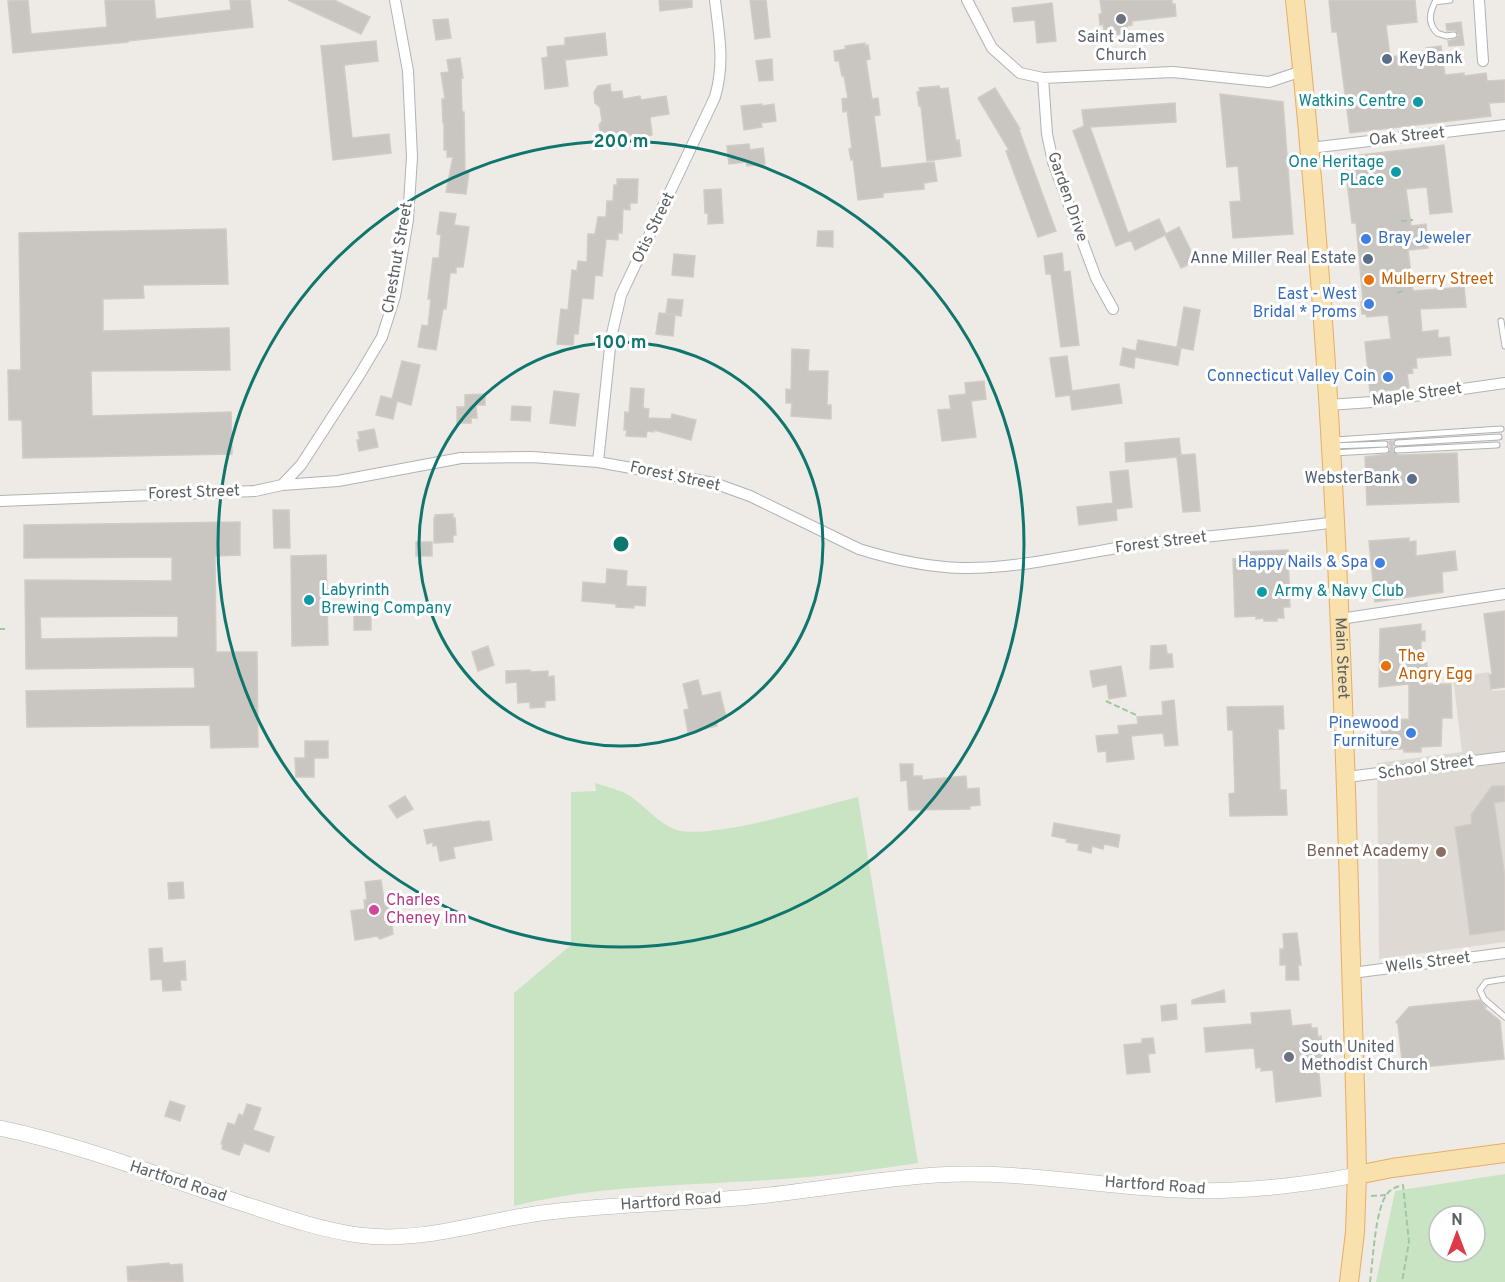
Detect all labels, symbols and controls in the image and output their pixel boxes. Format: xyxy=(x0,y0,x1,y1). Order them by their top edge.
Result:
marker: Saint James Church xyxy=(1114,12,1128,26)
place label: Saint James Church xyxy=(1077,28,1165,66)
place label: KeyBank xyxy=(1399,49,1463,69)
marker: KeyBank xyxy=(1380,52,1394,66)
place label: Watkins Centre xyxy=(1298,92,1406,112)
marker: Watkins Centre xyxy=(1411,95,1425,109)
street label: Oak Street xyxy=(1368,123,1446,151)
text: 200 m xyxy=(593,131,649,154)
street label: Garden Drive xyxy=(1042,149,1092,245)
place label: One Heritage PLace xyxy=(1288,153,1384,191)
marker: One Heritage PLace xyxy=(1389,165,1403,179)
street label: Otis Street xyxy=(628,189,680,267)
street label: Chestnut Street xyxy=(378,201,418,315)
place label: Bray Jeweler xyxy=(1378,229,1471,249)
marker: Bray Jeweler xyxy=(1359,232,1373,246)
place label: Anne Miller Real Estate xyxy=(1190,249,1356,269)
marker: Anne Miller Real Estate xyxy=(1361,252,1375,266)
place label: Mulberry Street xyxy=(1381,270,1494,290)
marker: Mulberry Street xyxy=(1362,273,1376,287)
place label: East - West Bridal * Proms xyxy=(1253,285,1357,323)
marker: East - West Bridal * Proms xyxy=(1362,297,1376,311)
text: 100 m xyxy=(595,332,647,355)
place label: Connecticut Valley Coin xyxy=(1207,367,1376,387)
marker: Connecticut Valley Coin xyxy=(1381,370,1395,384)
street label: Maple Street xyxy=(1371,379,1463,411)
street label: Forest Street xyxy=(628,458,722,496)
place label: WebsterBank xyxy=(1304,469,1400,489)
marker: WebsterBank xyxy=(1405,472,1419,486)
street label: Forest Street xyxy=(148,481,240,505)
street label: Forest Street xyxy=(1114,527,1208,559)
centre of rings xyxy=(611,534,631,554)
place label: Happy Nails & Spa xyxy=(1238,553,1368,573)
marker: Happy Nails & Spa xyxy=(1373,556,1387,570)
place label: Labyrinth Brewing Company xyxy=(321,581,452,619)
place label: Army & Navy Club xyxy=(1274,582,1404,602)
marker: Army & Navy Club xyxy=(1255,585,1269,599)
marker: Labyrinth Brewing Company xyxy=(302,593,316,607)
street label: Main Street xyxy=(1330,617,1353,699)
place label: The Angry Egg xyxy=(1398,647,1473,685)
marker: The Angry Egg xyxy=(1379,659,1393,673)
place label: Pinewood Furniture xyxy=(1329,714,1399,752)
marker: Pinewood Furniture xyxy=(1404,726,1418,740)
street label: School Street xyxy=(1377,751,1475,785)
place label: Bennet Academy xyxy=(1307,842,1429,862)
marker: Bennet Academy xyxy=(1434,845,1448,859)
place label: Charles Cheney Inn xyxy=(386,891,467,929)
marker: Charles Cheney Inn xyxy=(367,903,381,917)
street label: Wells Street xyxy=(1384,948,1472,978)
place label: South United Methodist Church xyxy=(1301,1038,1428,1076)
marker: South United Methodist Church xyxy=(1282,1050,1296,1064)
street label: Hartford Road xyxy=(127,1157,229,1207)
street label: Hartford Road xyxy=(1104,1172,1206,1200)
street label: Hartford Road xyxy=(620,1188,722,1216)
north arrow xyxy=(1427,1204,1487,1264)
text: N xyxy=(1451,1211,1463,1231)

